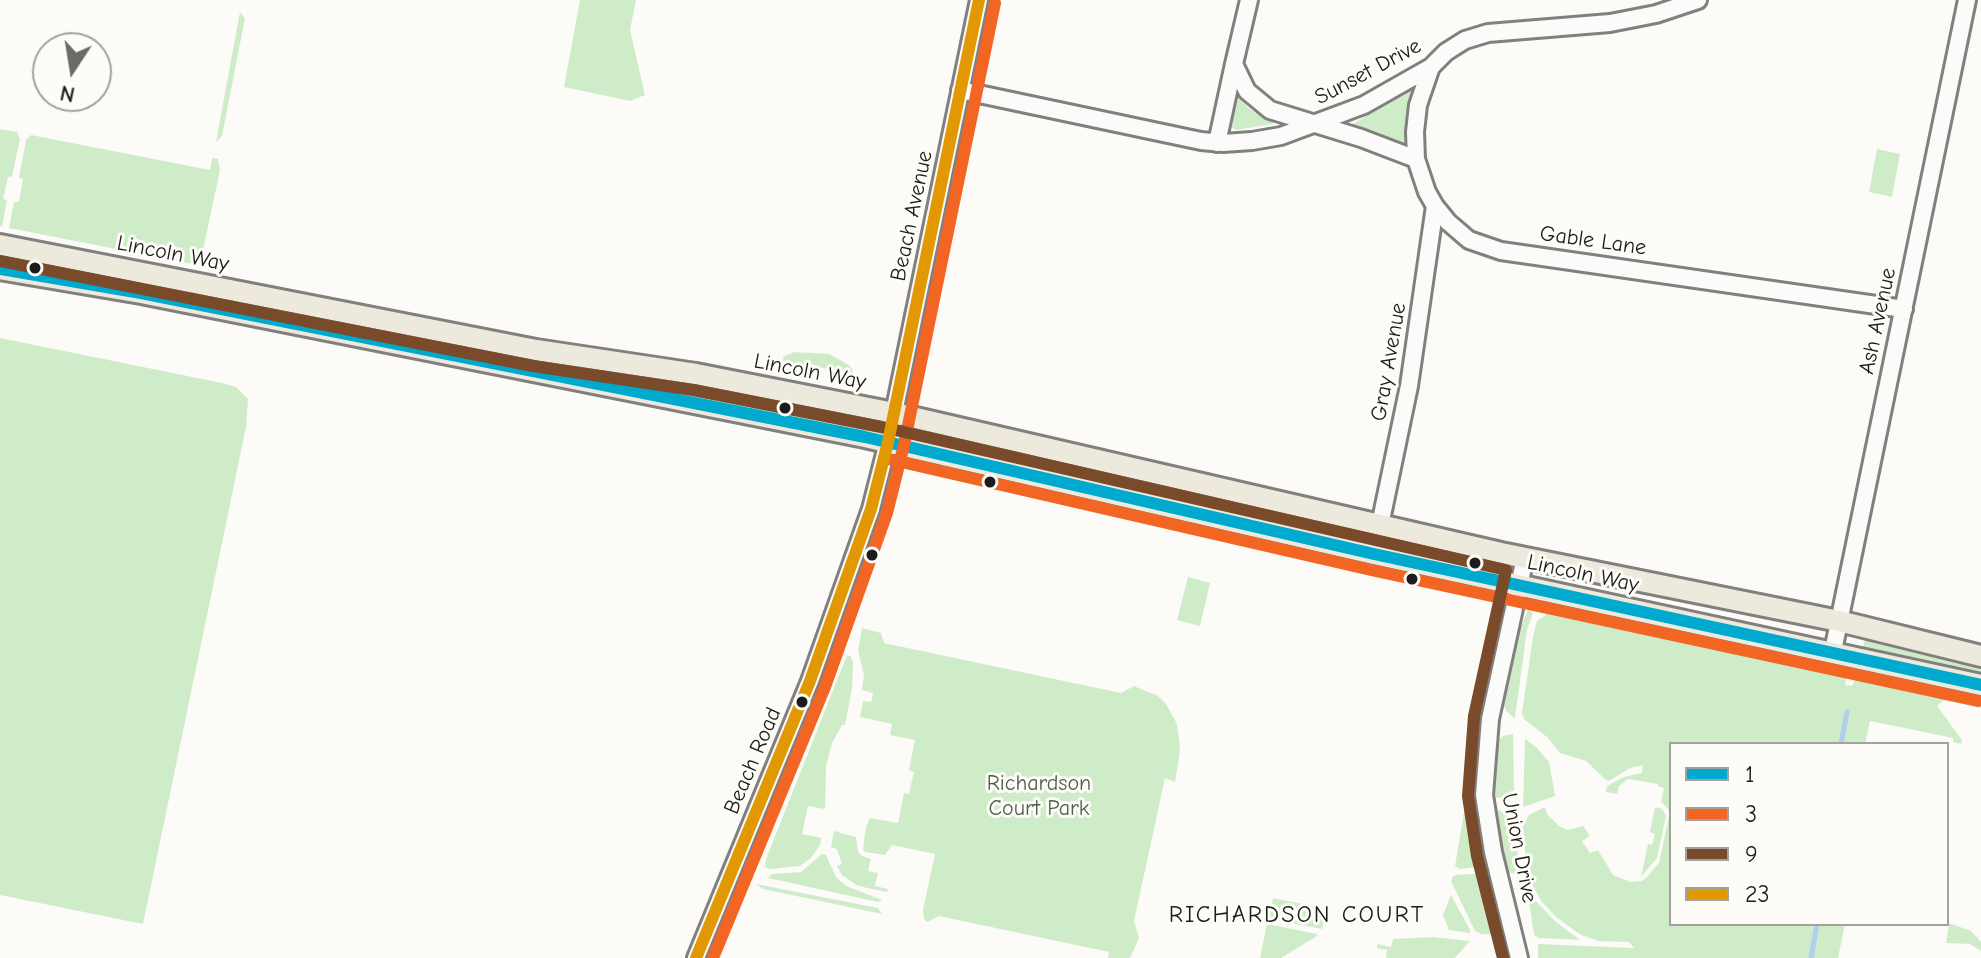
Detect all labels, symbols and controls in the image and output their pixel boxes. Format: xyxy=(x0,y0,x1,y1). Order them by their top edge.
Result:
north arrow xyxy=(32,32,112,112)
street label: Sunset Drive xyxy=(1310,33,1426,111)
text: N xyxy=(58,79,77,108)
street label: Beach Avenue xyxy=(885,148,939,284)
street label: Gable Lane xyxy=(1538,220,1648,262)
street label: Lincoln Way xyxy=(115,230,231,278)
unlabelled marker xyxy=(27,260,43,276)
street label: Ash Avenue xyxy=(1854,265,1902,377)
street label: Gray Avenue xyxy=(1366,301,1412,423)
street label: Lincoln Way xyxy=(752,348,868,396)
unlabelled marker xyxy=(777,400,793,416)
unlabelled marker xyxy=(982,474,998,490)
unlabelled marker xyxy=(864,547,880,563)
street label: Lincoln Way xyxy=(1525,549,1641,599)
unlabelled marker xyxy=(1467,555,1483,571)
unlabelled marker xyxy=(1404,571,1420,587)
unlabelled marker xyxy=(794,694,810,710)
street label: Beach Road xyxy=(719,704,787,818)
legend xyxy=(1669,742,1949,926)
text: 1 xyxy=(1745,760,1755,788)
park label: Richardson Court Park xyxy=(987,771,1091,822)
street label: Union Drive xyxy=(1495,791,1543,905)
text: 3 xyxy=(1745,800,1757,828)
text: 9 xyxy=(1745,840,1758,868)
text: 23 xyxy=(1745,880,1770,908)
district label: RICHARDSON COURT xyxy=(1169,901,1425,929)

